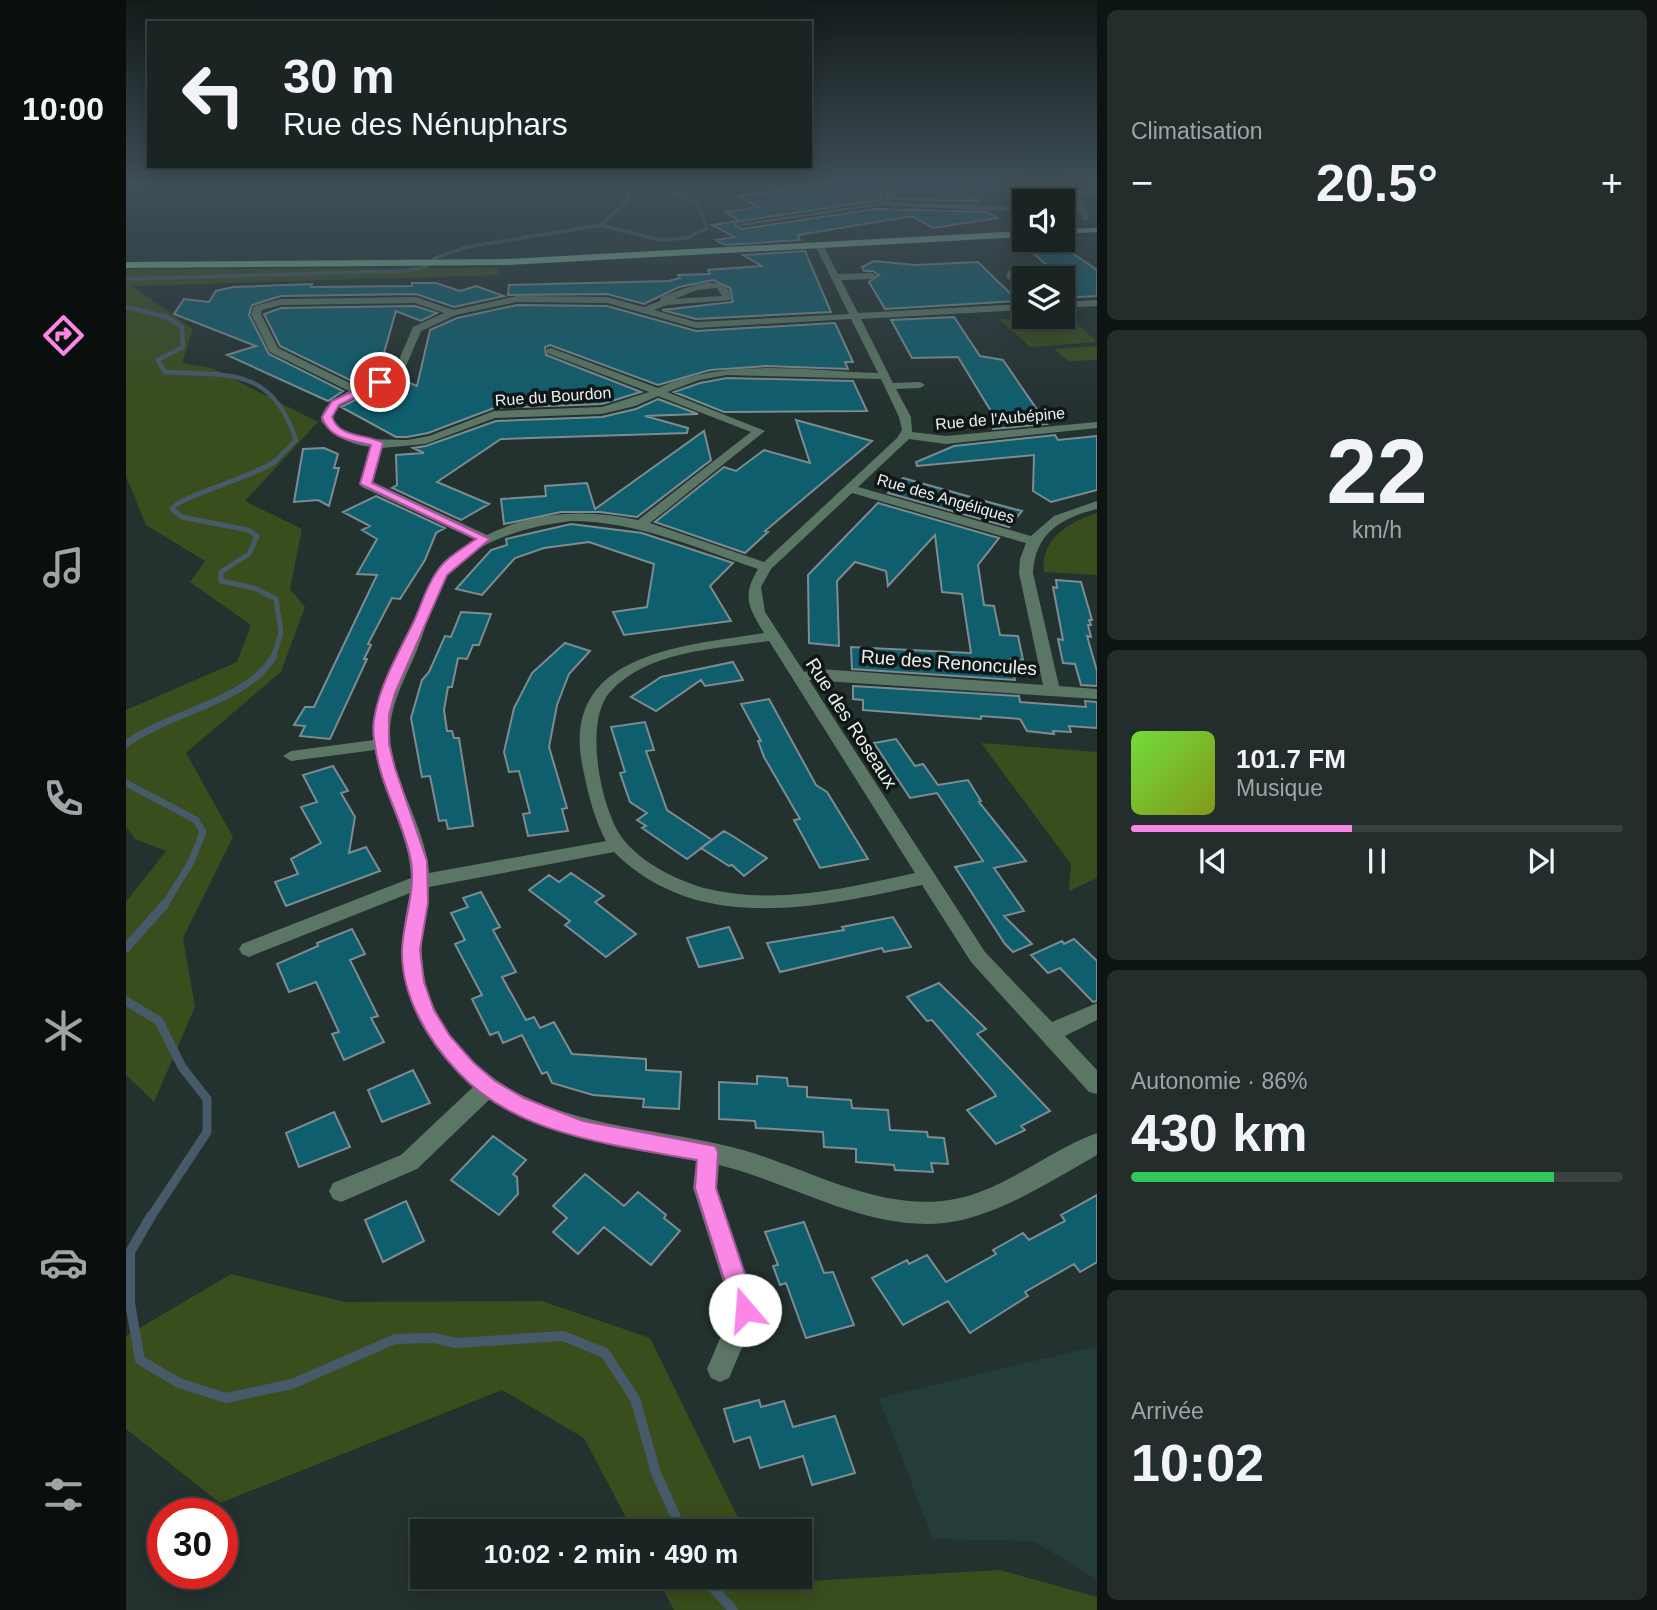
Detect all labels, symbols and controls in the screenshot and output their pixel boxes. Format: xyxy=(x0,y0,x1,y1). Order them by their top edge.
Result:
icon: left xyxy=(168,49,259,140)
text: 30 m xyxy=(283,49,395,103)
text: 10:00 xyxy=(22,91,104,127)
text: Rue des Nénuphars xyxy=(283,106,568,142)
text: Climatisation xyxy=(1131,118,1263,144)
text: 20.5° xyxy=(1316,154,1438,212)
text: − xyxy=(1131,162,1153,204)
text: + xyxy=(1601,162,1623,204)
map controls xyxy=(1012,189,1075,329)
button: sound xyxy=(1012,189,1075,252)
button: layers xyxy=(1012,266,1075,329)
icon: directions xyxy=(39,311,88,360)
pin xyxy=(350,352,410,412)
icon: arrive xyxy=(361,363,399,401)
street label: Rue du Bourdon xyxy=(494,384,612,409)
street label: Rue de l'Aubépine xyxy=(934,404,1066,433)
text: 22 xyxy=(1326,421,1428,522)
street label: Rue des Angéliques xyxy=(875,471,1017,526)
text: km/h xyxy=(1352,517,1402,543)
icon: music xyxy=(39,543,88,592)
street label: Rue des Renoncules xyxy=(860,646,1038,679)
street label: Rue des Roseaux xyxy=(802,654,902,793)
text: 101.7 FM xyxy=(1236,744,1346,774)
icon: phone xyxy=(39,774,88,823)
text: Musique xyxy=(1236,775,1323,801)
icon: previous xyxy=(1194,842,1232,880)
icon: pause xyxy=(1358,842,1396,880)
icon: next xyxy=(1522,842,1560,880)
icon: climate xyxy=(39,1006,88,1055)
text: Autonomie · 86% xyxy=(1131,1068,1307,1094)
text: 430 km xyxy=(1131,1104,1307,1162)
icon: car xyxy=(39,1238,88,1287)
position arrow xyxy=(708,1273,782,1347)
text: Arrivée xyxy=(1131,1398,1204,1424)
text: 10:02 xyxy=(1131,1434,1264,1492)
icon: filters xyxy=(39,1470,88,1519)
speed limit sign: 30 xyxy=(147,1498,238,1589)
text: 10:02 · 2 min · 490 m xyxy=(484,1539,738,1569)

